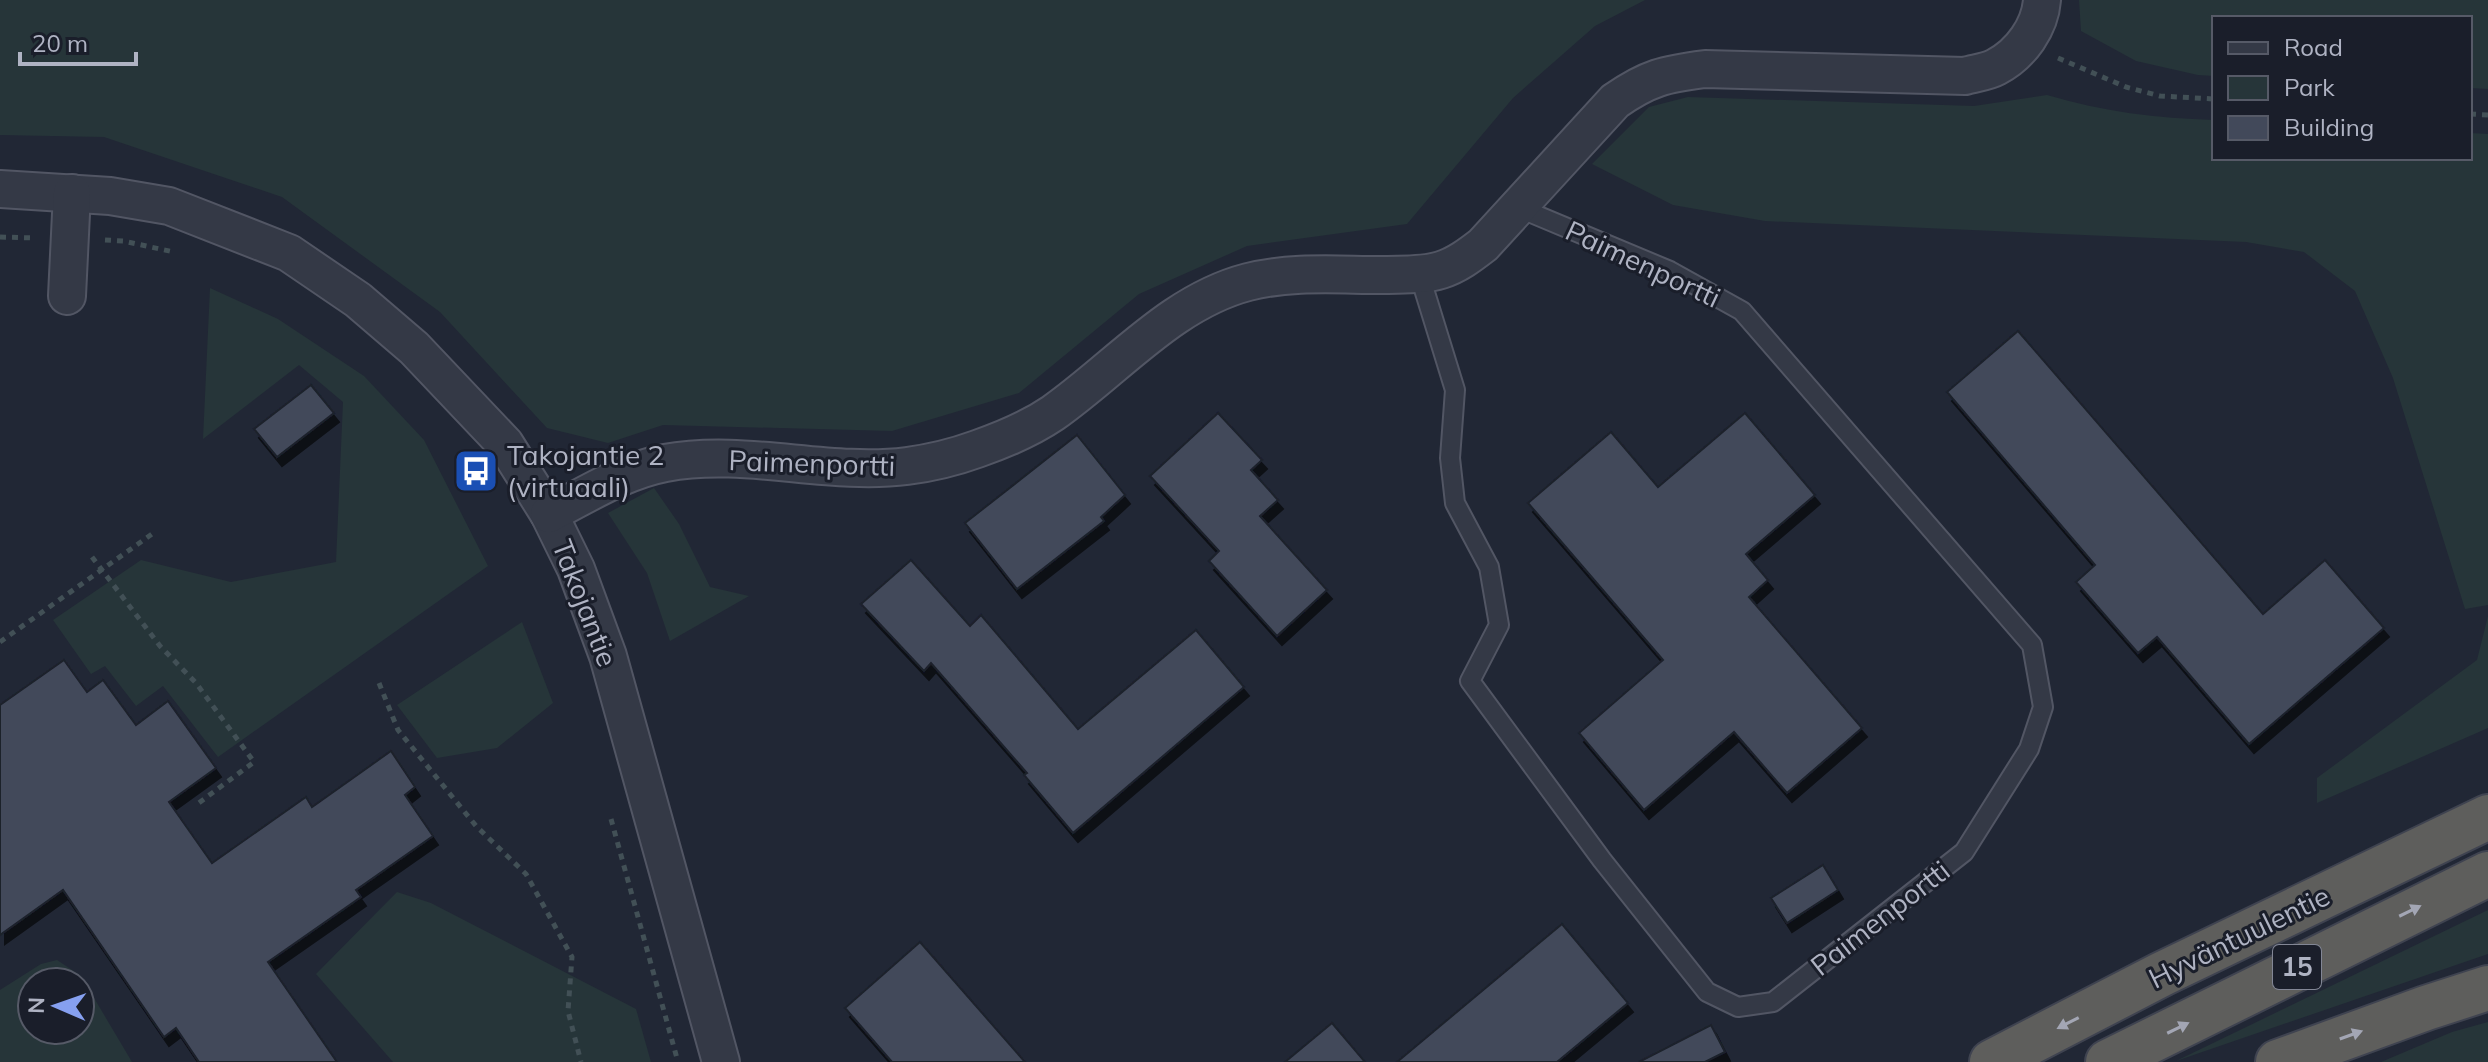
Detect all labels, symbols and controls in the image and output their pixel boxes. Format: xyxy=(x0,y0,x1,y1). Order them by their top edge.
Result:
scale bar xyxy=(20,16,136,66)
legend xyxy=(2212,16,2472,160)
text: 20 m xyxy=(32,28,88,58)
text: Road xyxy=(2284,32,2343,62)
text: Park xyxy=(2284,72,2335,102)
text: Building xyxy=(2284,112,2374,142)
street label: Paimenportti xyxy=(1560,212,1726,315)
place label: Takojantie 2 (virtuaali) xyxy=(507,437,664,504)
street label: Paimenportti xyxy=(728,442,896,483)
bus stop icon: Takojantie 2 (virtuaali) xyxy=(452,447,500,495)
street label: Takojantie xyxy=(545,534,626,671)
street label: Paimenportti xyxy=(1803,852,1956,983)
street label: Hyväntuulentie xyxy=(2143,878,2335,995)
one-way arrow xyxy=(2398,904,2422,918)
road number: 15 xyxy=(2273,945,2321,989)
north arrow xyxy=(16,966,96,1046)
text: N xyxy=(22,997,50,1014)
one-way arrow xyxy=(2057,1016,2080,1029)
one-way arrow xyxy=(2166,1021,2189,1034)
one-way arrow xyxy=(2339,1028,2363,1041)

